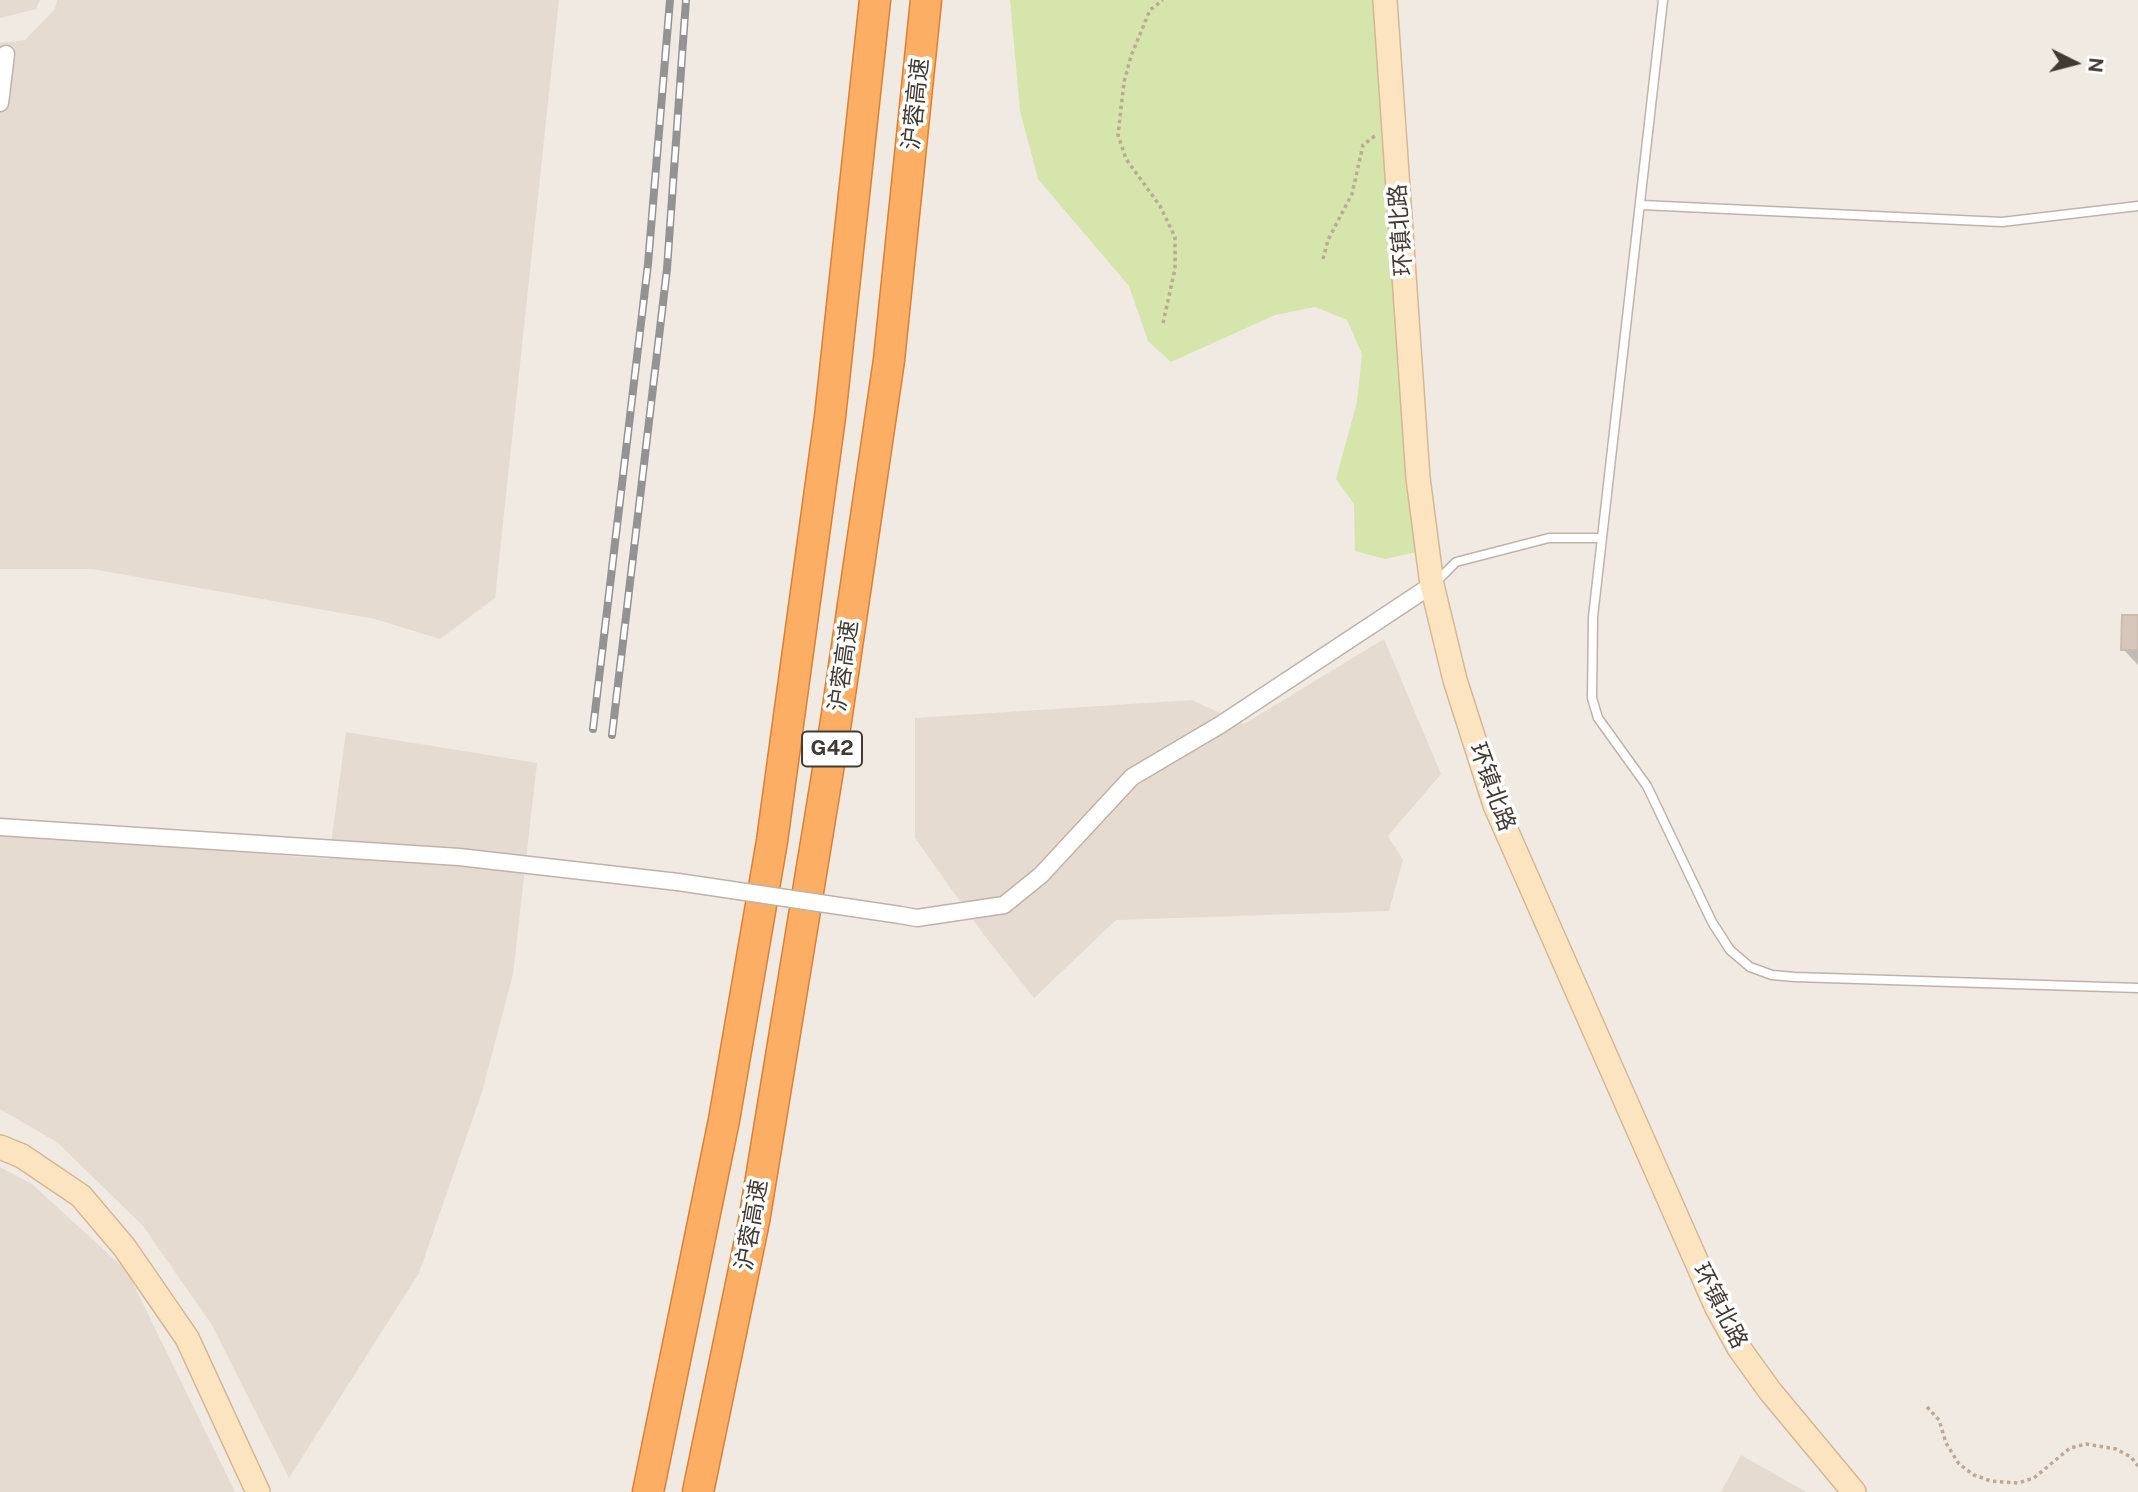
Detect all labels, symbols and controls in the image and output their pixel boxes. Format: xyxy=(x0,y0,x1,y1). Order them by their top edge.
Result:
north arrow xyxy=(2040,28,2110,98)
street label: 沪蓉高速 xyxy=(897,57,935,151)
text: N xyxy=(2084,57,2108,74)
street label: 环镇北路 xyxy=(1384,183,1418,277)
street label: 沪蓉高速 xyxy=(824,619,864,713)
road number: G42 xyxy=(802,732,862,766)
street label: 环镇北路 xyxy=(1463,739,1521,835)
street label: 沪蓉高速 xyxy=(730,1177,774,1273)
street label: 环镇北路 xyxy=(1687,1259,1753,1353)

